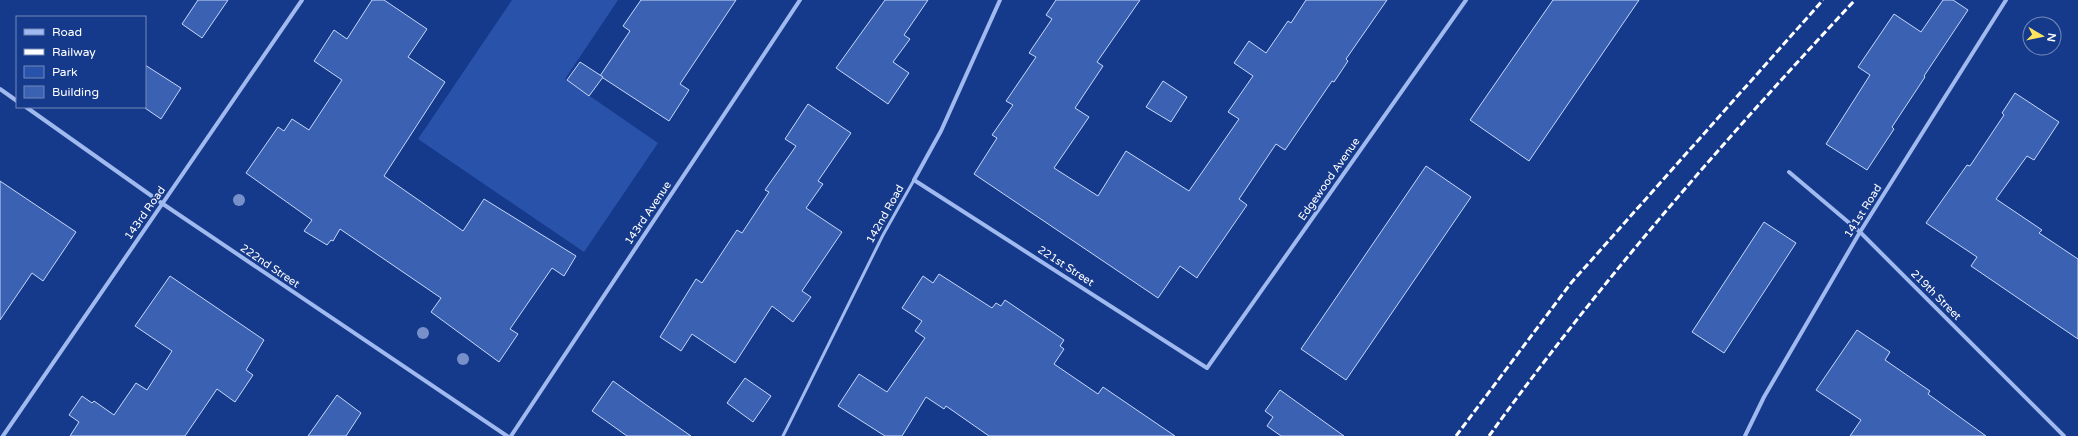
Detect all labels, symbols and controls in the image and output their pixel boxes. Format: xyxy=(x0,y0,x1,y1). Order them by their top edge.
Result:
legend xyxy=(16,16,146,108)
north arrow xyxy=(2022,16,2062,56)
text: Road xyxy=(52,25,82,39)
text: N xyxy=(2044,32,2058,43)
text: Railway xyxy=(52,45,96,59)
text: Park xyxy=(52,65,78,79)
text: Building xyxy=(52,85,99,99)
street label: Edgewood Avenue xyxy=(1296,135,1362,223)
street label: 143rd Avenue xyxy=(622,179,674,247)
street label: 142nd Road xyxy=(864,182,906,246)
street label: 141st Road xyxy=(1841,182,1885,240)
street label: 143rd Road xyxy=(122,184,168,242)
street label: 222nd Street xyxy=(238,241,302,291)
street label: 221st Street xyxy=(1035,243,1097,289)
street label: 219th Street xyxy=(1908,267,1964,323)

